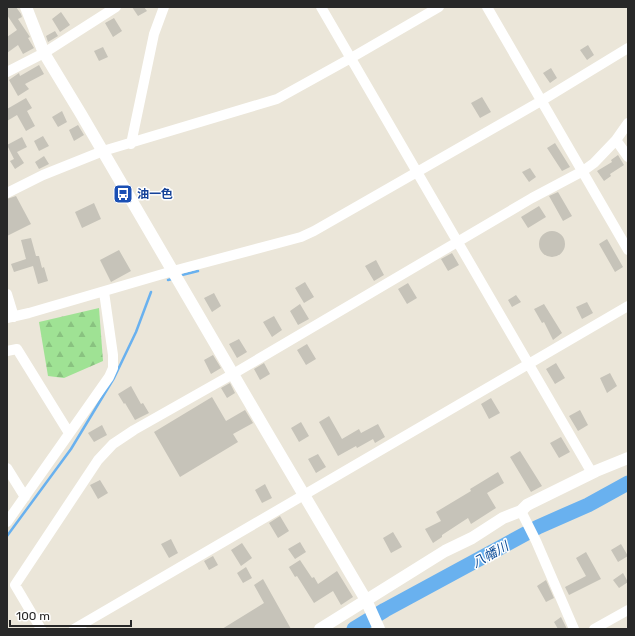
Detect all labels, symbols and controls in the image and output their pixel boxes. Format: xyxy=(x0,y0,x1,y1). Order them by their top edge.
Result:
bus stop icon: 油一色 xyxy=(112,183,134,205)
place label: 油一色 xyxy=(137,187,173,201)
water label: 八幡川 xyxy=(470,537,513,570)
scale bar xyxy=(10,602,131,628)
text: 100 m xyxy=(16,609,50,623)

